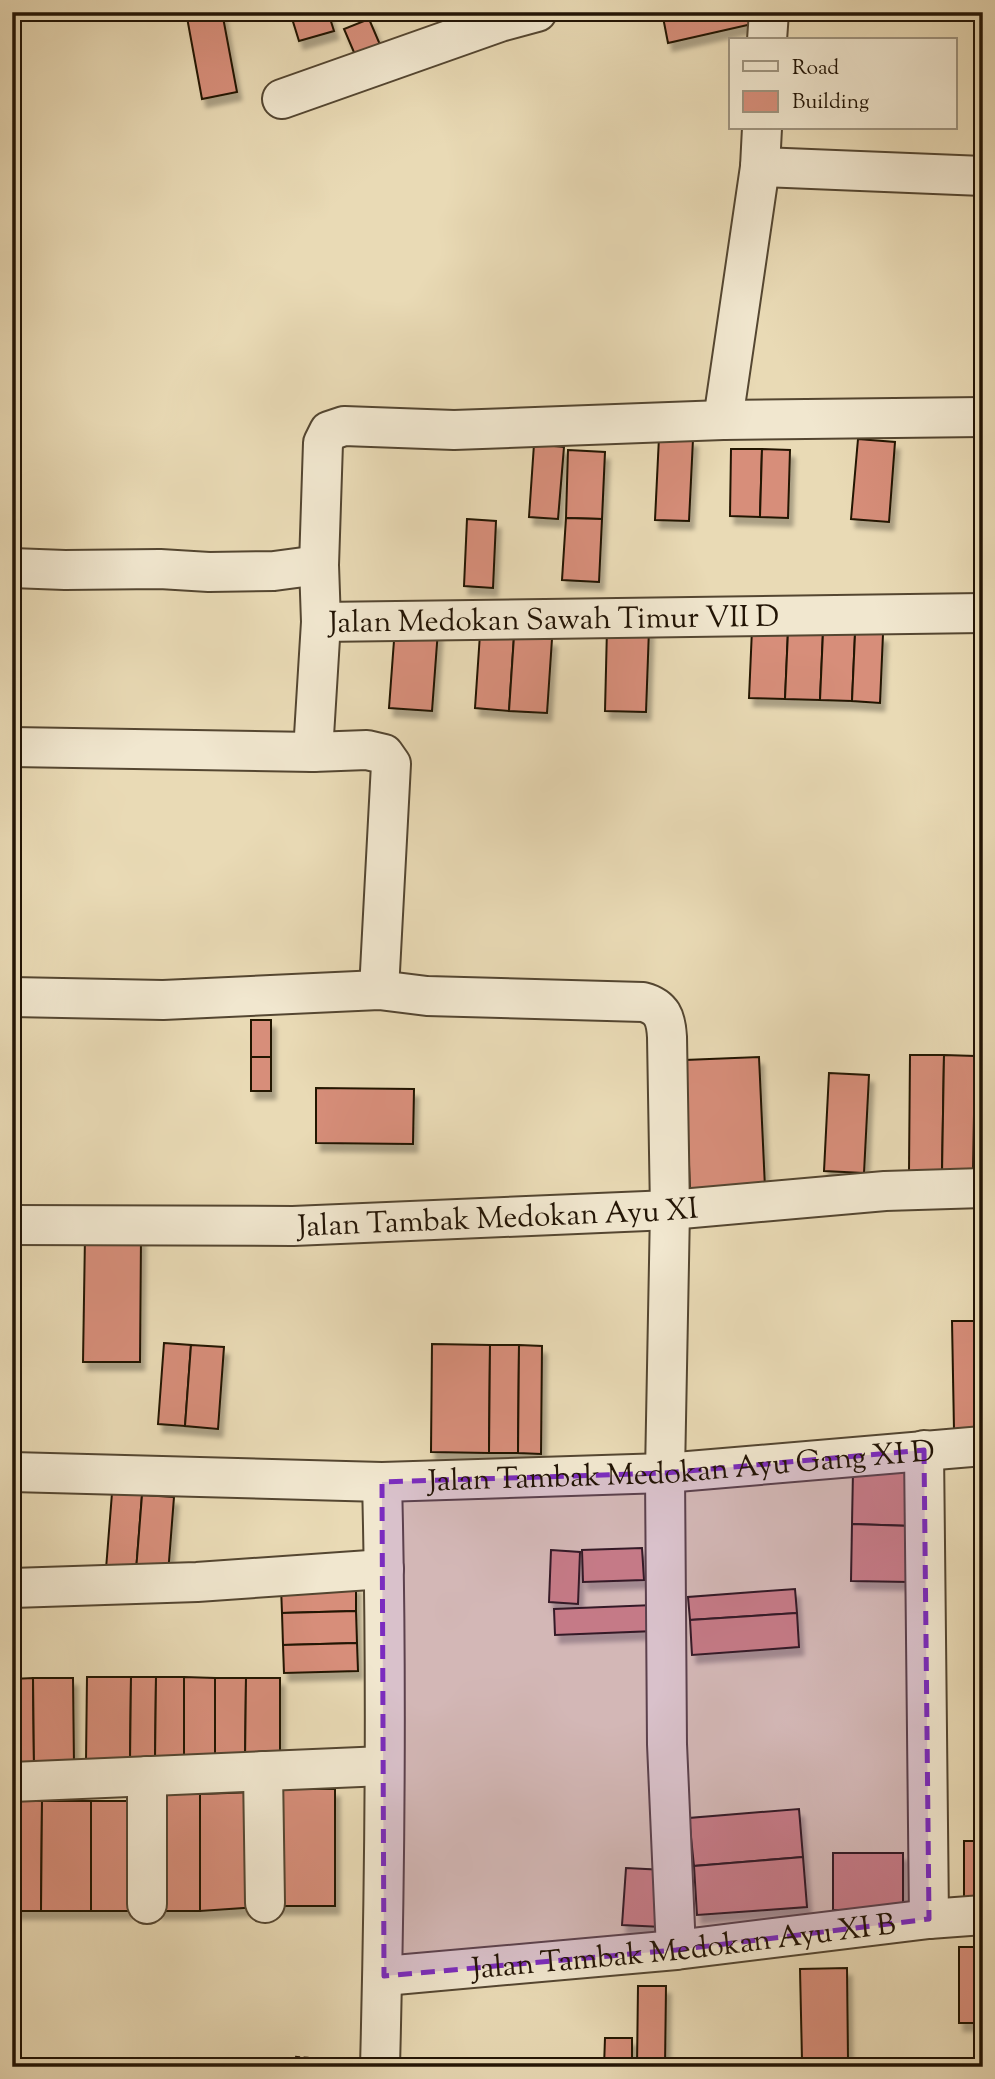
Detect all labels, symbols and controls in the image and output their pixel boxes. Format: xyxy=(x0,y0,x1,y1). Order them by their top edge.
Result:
legend xyxy=(729,38,956,130)
text: Road xyxy=(792,54,839,84)
text: Building xyxy=(792,88,869,118)
street label: Jalan Medokan Sawah Timur VII D xyxy=(326,597,780,646)
street label: Jalan Tambak Medokan Ayu XI xyxy=(295,1189,700,1250)
street label: Jalan Tambak Medokan Ayu Gang XI D xyxy=(425,1431,937,1505)
street label: Jalan Tambak Medokan Ayu XI B xyxy=(468,1904,898,1992)

